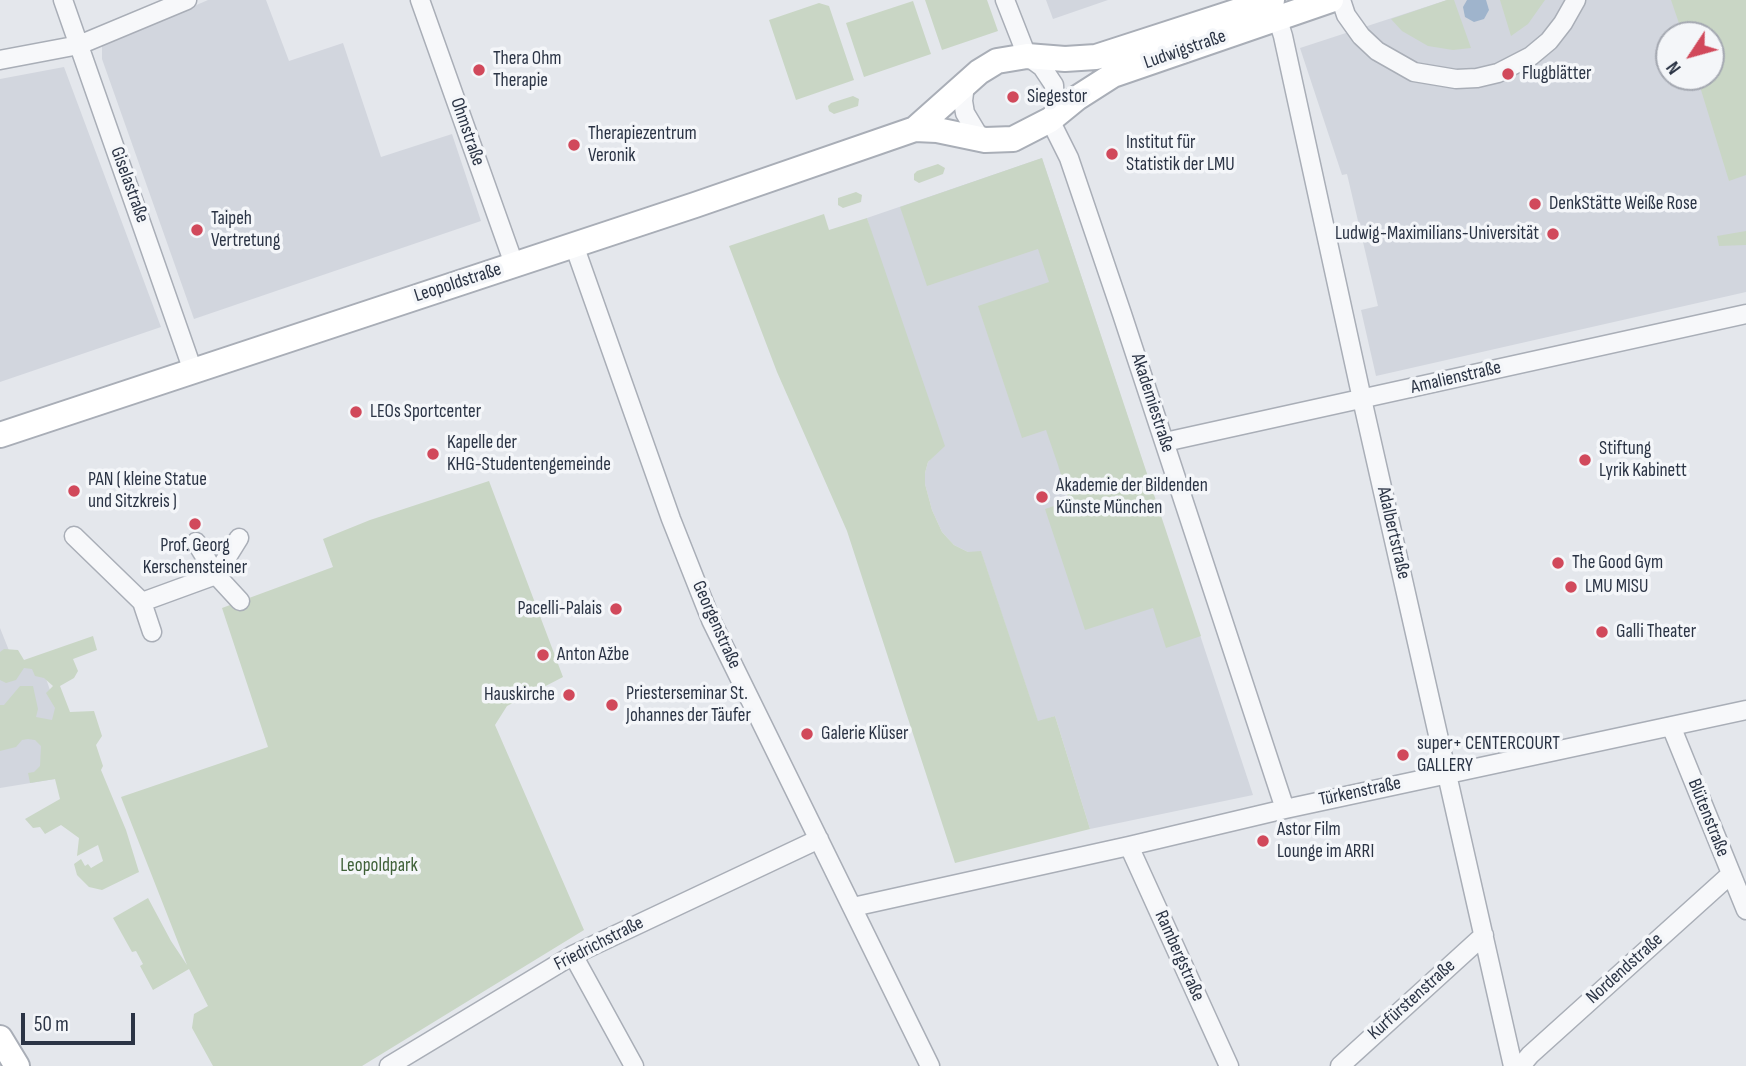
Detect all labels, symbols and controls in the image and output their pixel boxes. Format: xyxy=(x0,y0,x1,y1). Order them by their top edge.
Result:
north arrow xyxy=(1655,21,1725,91)
street label: Ludwigstraße xyxy=(1141,25,1229,75)
place label: Thera Ohm Therapie xyxy=(493,48,561,92)
text: N xyxy=(1662,57,1687,78)
marker: Thera Ohm Therapie xyxy=(471,62,487,78)
place label: Flugblätter xyxy=(1522,63,1592,85)
marker: Flugblätter xyxy=(1500,66,1516,82)
place label: Siegestor xyxy=(1027,86,1087,108)
marker: Siegestor xyxy=(1005,89,1021,105)
street label: Ohmstraße xyxy=(445,95,489,169)
place label: Therapiezentrum Veronik xyxy=(588,123,697,167)
place label: Institut für Statistik der LMU xyxy=(1126,132,1235,176)
marker: Therapiezentrum Veronik xyxy=(566,137,582,153)
street label: Giselastraße xyxy=(105,144,153,226)
marker: Institut für Statistik der LMU xyxy=(1104,146,1120,162)
place label: DenkStätte Weiße Rose xyxy=(1549,193,1697,215)
marker: DenkStätte Weiße Rose xyxy=(1527,196,1543,212)
place label: Taipeh Vertretung xyxy=(211,208,280,252)
marker: Taipeh Vertretung xyxy=(189,222,205,238)
place label: Ludwig-Maximilians-Universität xyxy=(1335,223,1539,245)
marker: Ludwig-Maximilians-Universität xyxy=(1545,226,1561,242)
street label: Leopoldstraße xyxy=(412,258,504,308)
street label: Akademiestraße xyxy=(1125,351,1179,455)
street label: Amalienstraße xyxy=(1409,357,1503,399)
place label: LEOs Sportcenter xyxy=(370,401,481,423)
marker: LEOs Sportcenter xyxy=(348,404,364,420)
place label: Kapelle der KHG-Studentengemeinde xyxy=(447,432,611,476)
place label: Stiftung Lyrik Kabinett xyxy=(1599,438,1687,482)
marker: Kapelle der KHG-Studentengemeinde xyxy=(425,446,441,462)
marker: Stiftung Lyrik Kabinett xyxy=(1577,452,1593,468)
place label: PAN ( kleine Statue und Sitzkreis ) xyxy=(88,469,207,513)
place label: Akademie der Bildenden Künste München xyxy=(1056,475,1208,519)
marker: PAN ( kleine Statue und Sitzkreis ) xyxy=(66,483,82,499)
street label: Adalbertstraße xyxy=(1371,485,1415,581)
marker: Akademie der Bildenden Künste München xyxy=(1034,489,1050,505)
marker: Prof. Georg Kerschensteiner xyxy=(187,516,203,532)
place label: Prof. Georg Kerschensteiner xyxy=(143,535,247,579)
place label: The Good Gym xyxy=(1572,552,1663,574)
marker: The Good Gym xyxy=(1550,555,1566,571)
place label: LMU MISU xyxy=(1585,576,1648,598)
street label: Georgenstraße xyxy=(686,577,746,673)
marker: LMU MISU xyxy=(1563,579,1579,595)
place label: Pacelli-Palais xyxy=(517,598,602,620)
marker: Pacelli-Palais xyxy=(608,601,624,617)
place label: Galli Theater xyxy=(1616,621,1696,643)
marker: Galli Theater xyxy=(1594,624,1610,640)
place label: Anton Ažbe xyxy=(557,644,629,666)
marker: Anton Ažbe xyxy=(535,647,551,663)
place label: Priesterseminar St. Johannes der Täufer xyxy=(626,683,751,727)
place label: Hauskirche xyxy=(484,684,555,706)
marker: Hauskirche xyxy=(561,687,577,703)
marker: Priesterseminar St. Johannes der Täufer xyxy=(604,697,620,713)
place label: Galerie Klüser xyxy=(821,723,909,745)
marker: Galerie Klüser xyxy=(799,726,815,742)
place label: super+ CENTERCOURT GALLERY xyxy=(1417,733,1560,777)
marker: super+ CENTERCOURT GALLERY xyxy=(1395,747,1411,763)
street label: Türkenstraße xyxy=(1317,772,1403,812)
street label: Blütenstraße xyxy=(1682,776,1734,860)
place label: Astor Film Lounge im ARRI xyxy=(1277,819,1374,863)
marker: Astor Film Lounge im ARRI xyxy=(1255,833,1271,849)
park label: Leopoldpark xyxy=(340,855,418,877)
street label: Rambergstraße xyxy=(1149,907,1209,1005)
street label: Friedrichstraße xyxy=(551,912,647,976)
street label: Nordendstraße xyxy=(1582,929,1668,1009)
street label: Kurfürstenstraße xyxy=(1364,955,1460,1045)
scale bar xyxy=(24,1000,138,1044)
text: 50 m xyxy=(34,1012,69,1037)

